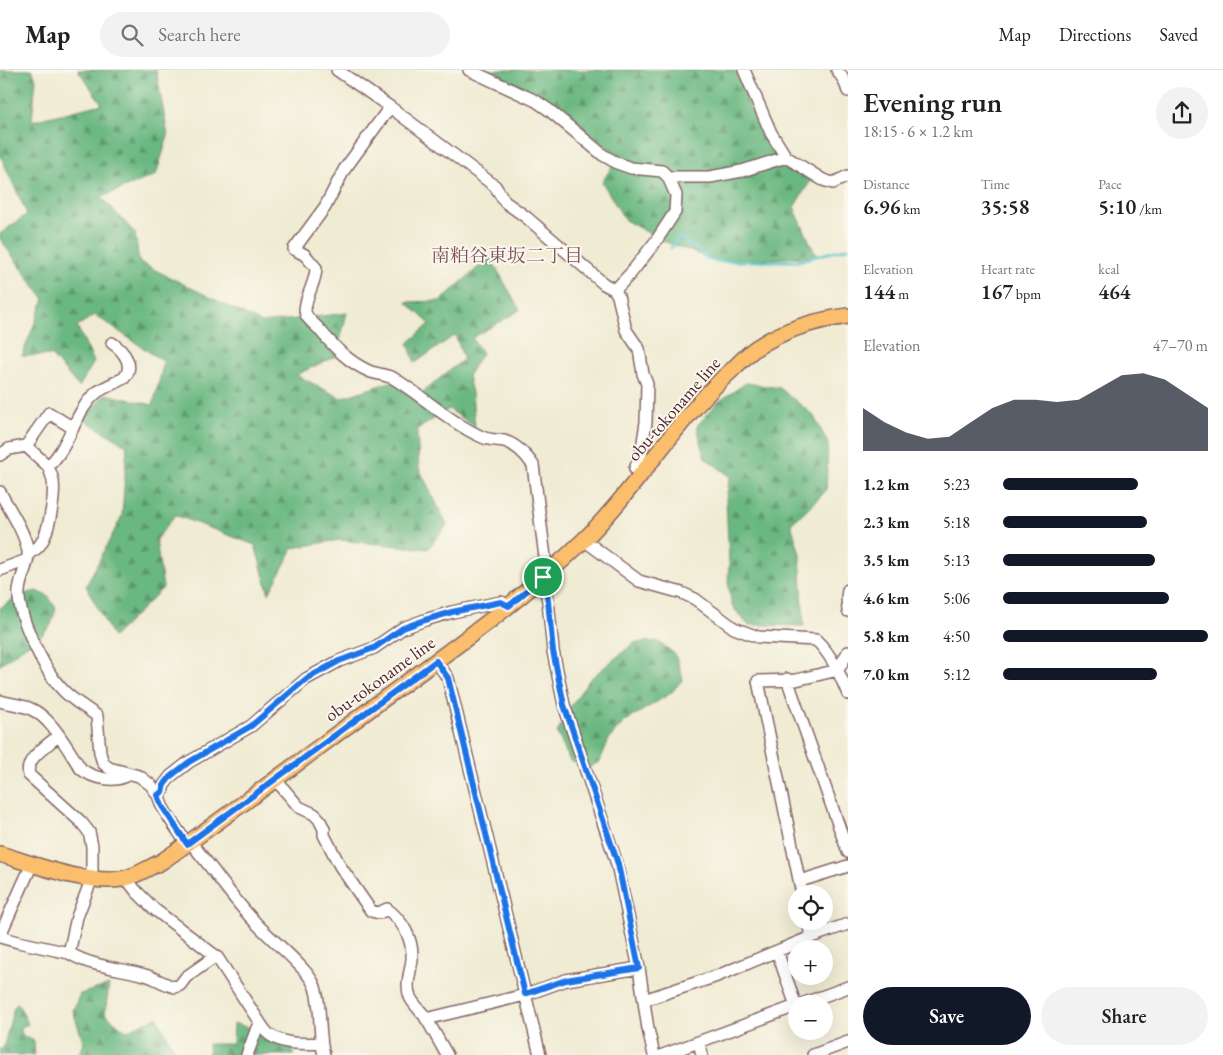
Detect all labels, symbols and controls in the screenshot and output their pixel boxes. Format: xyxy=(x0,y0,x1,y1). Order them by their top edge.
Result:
search box xyxy=(100,12,450,57)
text: Map xyxy=(25,19,70,50)
icon: search xyxy=(118,21,146,49)
text: Search here xyxy=(158,22,241,47)
text: Map xyxy=(999,23,1031,46)
text: Directions xyxy=(1059,23,1131,46)
text: Saved xyxy=(1159,23,1198,46)
text: Evening run xyxy=(863,84,1002,120)
button: share xyxy=(1156,87,1208,139)
text: 18:15 · 6 × 1.2 km xyxy=(863,121,973,142)
text: Distance xyxy=(863,175,910,193)
text: Time xyxy=(981,175,1010,193)
text: Pace xyxy=(1098,175,1122,193)
text: 6.96 xyxy=(863,193,900,220)
text: 35:58 xyxy=(981,193,1029,220)
text: 5:10 xyxy=(1098,193,1136,220)
text: km xyxy=(900,200,921,218)
text: /km xyxy=(1136,200,1162,218)
district label: 南粕谷東坂二丁目 xyxy=(431,243,583,268)
text: Elevation xyxy=(863,260,913,278)
text: Heart rate xyxy=(981,260,1035,278)
text: kcal xyxy=(1098,260,1119,278)
text: 144 xyxy=(863,278,895,305)
text: 167 xyxy=(981,278,1013,305)
text: 464 xyxy=(1098,278,1131,305)
text: m xyxy=(895,285,909,303)
text: bpm xyxy=(1013,285,1041,303)
text: Elevation xyxy=(863,335,921,356)
text: 47–70 m xyxy=(1153,335,1208,356)
street label: obu-tokoname line xyxy=(622,352,725,466)
text: 1.2 km xyxy=(863,474,909,495)
text: 5:23 xyxy=(943,474,970,495)
text: 2.3 km xyxy=(863,512,909,533)
text: 5:18 xyxy=(943,512,970,533)
text: 3.5 km xyxy=(863,550,909,571)
text: 5:13 xyxy=(943,550,970,571)
pin xyxy=(522,556,564,598)
icon: arrive xyxy=(529,563,557,591)
text: 4.6 km xyxy=(863,588,909,609)
text: 5:06 xyxy=(943,588,970,609)
text: 5.8 km xyxy=(863,626,909,647)
text: 4:50 xyxy=(943,626,970,647)
street label: obu-tokoname line xyxy=(320,631,439,726)
text: 7.0 km xyxy=(863,664,909,685)
text: 5:12 xyxy=(943,664,970,685)
map controls xyxy=(788,885,833,1040)
button: locate xyxy=(788,885,833,930)
button: + xyxy=(788,940,833,985)
button: Save xyxy=(863,987,1031,1045)
button: Share xyxy=(1041,987,1208,1045)
button: − xyxy=(788,995,833,1040)

